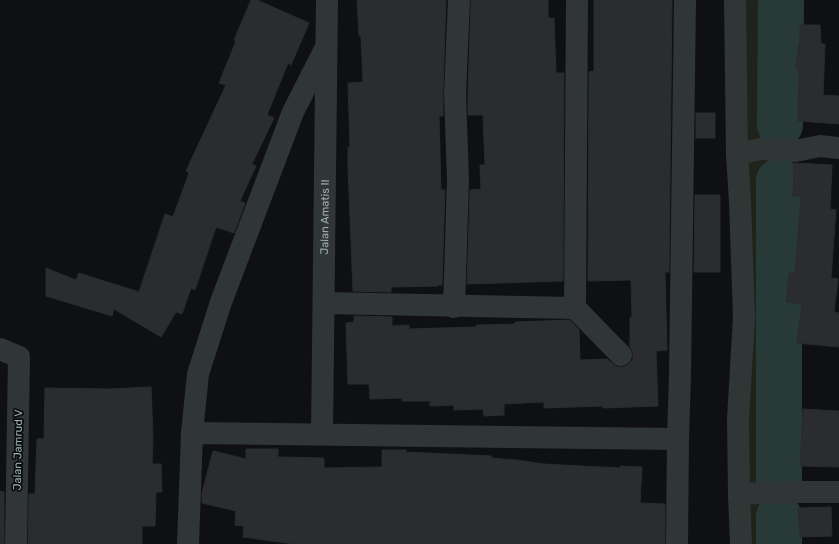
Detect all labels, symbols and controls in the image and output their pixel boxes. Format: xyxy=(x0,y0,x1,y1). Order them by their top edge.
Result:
street label: Jalan Amatis II xyxy=(318,179,331,255)
street label: Jalan Jamrud V xyxy=(11,409,25,491)

